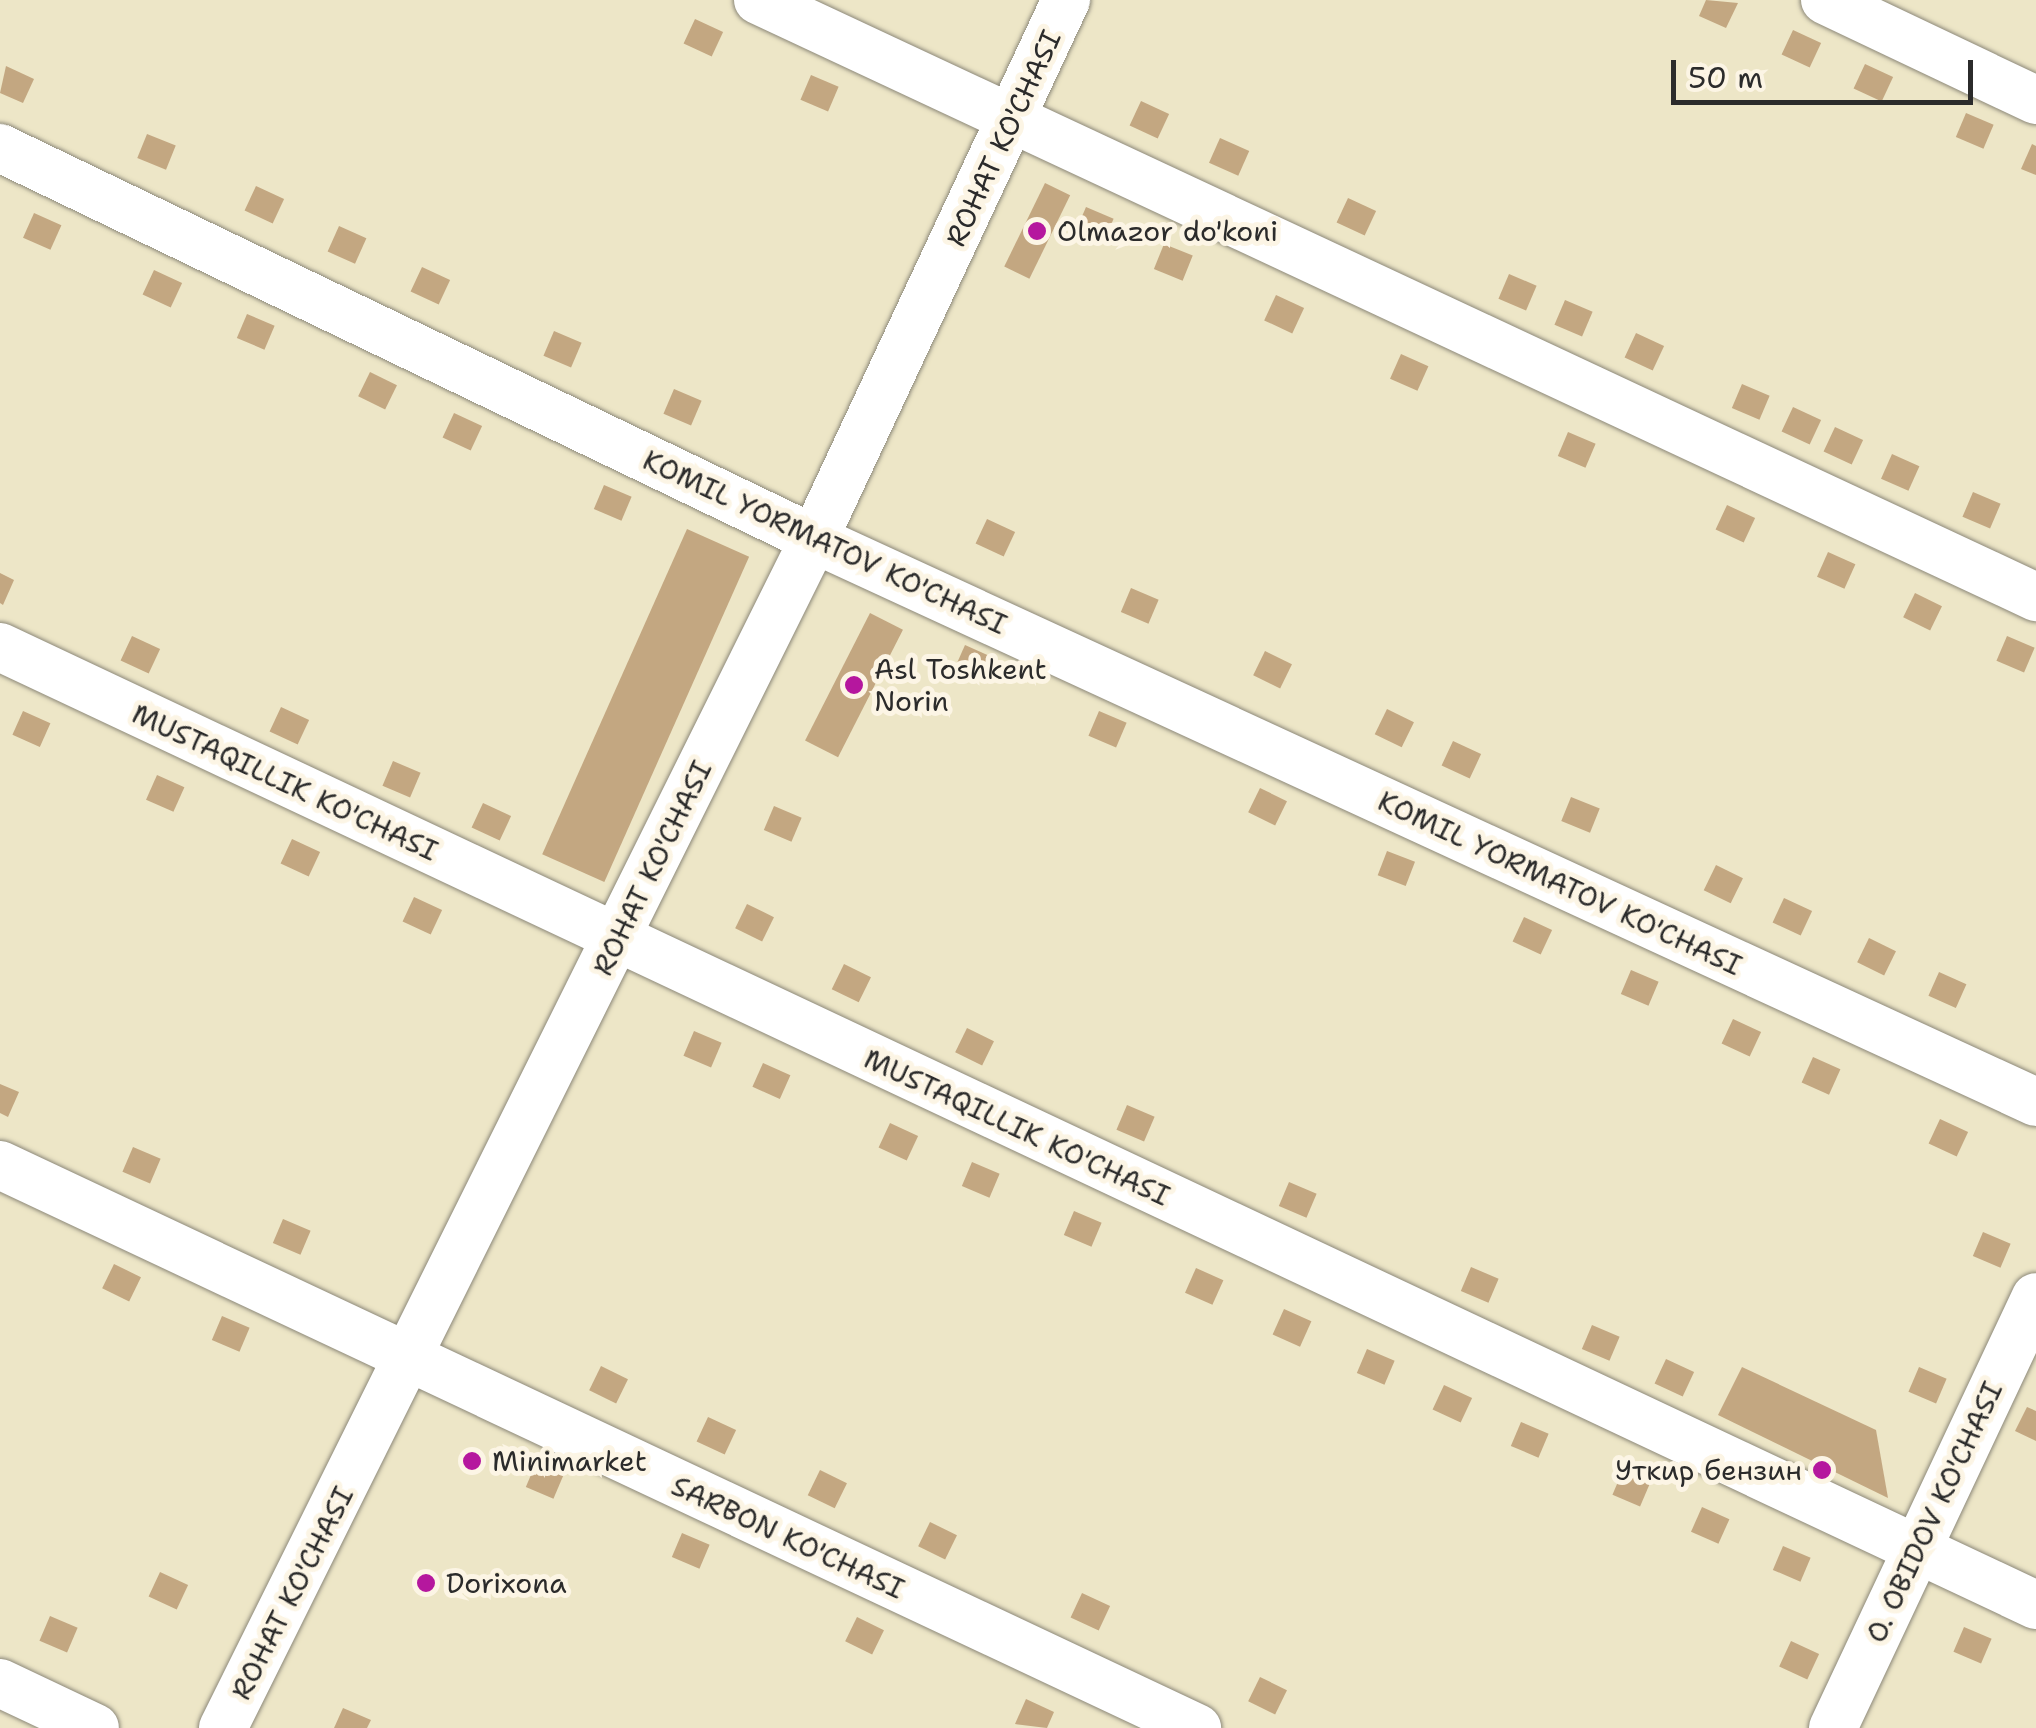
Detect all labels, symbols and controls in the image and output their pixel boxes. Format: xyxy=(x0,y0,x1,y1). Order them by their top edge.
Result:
street label: ROHAT KO'CHASI xyxy=(938,25,1068,251)
scale bar xyxy=(1676,40,1978,102)
text: 50 m xyxy=(1688,57,1763,98)
place label: Olmazor do'koni xyxy=(1057,214,1278,248)
marker: Olmazor do'koni xyxy=(1026,220,1048,242)
street label: KOMIL YORMATOV KO'CHASI xyxy=(638,443,1012,641)
place label: Asl Toshkent Norin xyxy=(874,652,1047,718)
marker: Asl Toshkent Norin xyxy=(843,674,865,696)
street label: MUSTAQILLIK KO'CHASI xyxy=(127,696,443,868)
street label: ROHAT KO'CHASI xyxy=(586,755,718,981)
street label: KOMIL YORMATOV KO'CHASI xyxy=(1373,784,1747,982)
street label: MUSTAQILLIK KO'CHASI xyxy=(859,1041,1175,1213)
street label: O. OBIDOV KO'CHASI xyxy=(1859,1376,2009,1648)
place label: Minimarket xyxy=(492,1444,647,1478)
marker: Minimarket xyxy=(461,1450,483,1472)
place label: Уткир бензин xyxy=(1615,1453,1802,1487)
marker: Уткир бензин xyxy=(1811,1459,1833,1481)
street label: SARBON KO'CHASI xyxy=(666,1468,910,1606)
street label: ROHAT KO'CHASI xyxy=(224,1481,360,1705)
place label: Dorixona xyxy=(446,1566,567,1600)
marker: Dorixona xyxy=(415,1572,437,1594)

